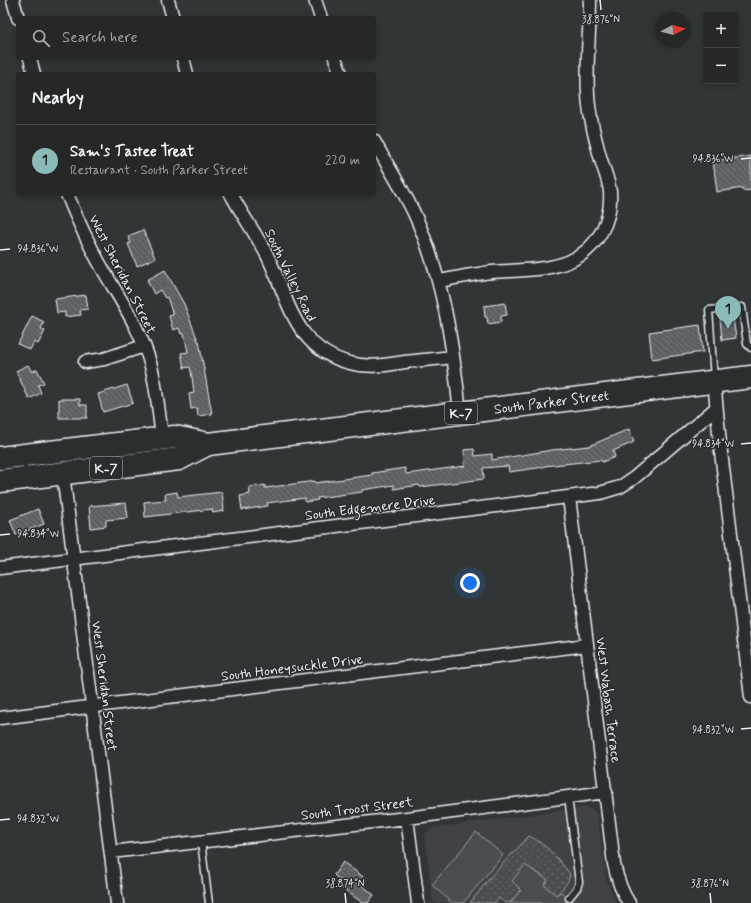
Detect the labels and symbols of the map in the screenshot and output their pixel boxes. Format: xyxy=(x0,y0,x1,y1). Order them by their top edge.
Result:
north arrow xyxy=(655,12,691,48)
text: 38.876°N xyxy=(582,13,620,27)
text: 94.836°W xyxy=(693,152,733,166)
street label: West Sheridan Street xyxy=(84,212,160,337)
street label: South Valley Road xyxy=(260,226,320,325)
text: 94.836°W xyxy=(18,242,58,256)
pin: 1 xyxy=(715,296,741,329)
street label: South Parker Street xyxy=(493,387,610,419)
road number: K-7 xyxy=(445,402,477,424)
text: 94.834°W xyxy=(692,437,734,451)
road number: K-7 xyxy=(90,457,122,479)
street label: South Edgemere Drive xyxy=(304,491,437,527)
text: 94.834°W xyxy=(17,527,59,541)
your location xyxy=(460,573,480,593)
street label: West Sheridan Street xyxy=(87,620,121,753)
street label: West Wabash Terrace xyxy=(591,636,625,764)
street label: South Honeysuckle Drive xyxy=(220,650,365,686)
text: 94.832°W xyxy=(692,723,734,737)
street label: South Troost Street xyxy=(300,793,415,825)
text: 94.832°W xyxy=(17,812,59,826)
text: 38.874°N xyxy=(326,877,365,891)
text: 38.876°N xyxy=(691,877,729,891)

